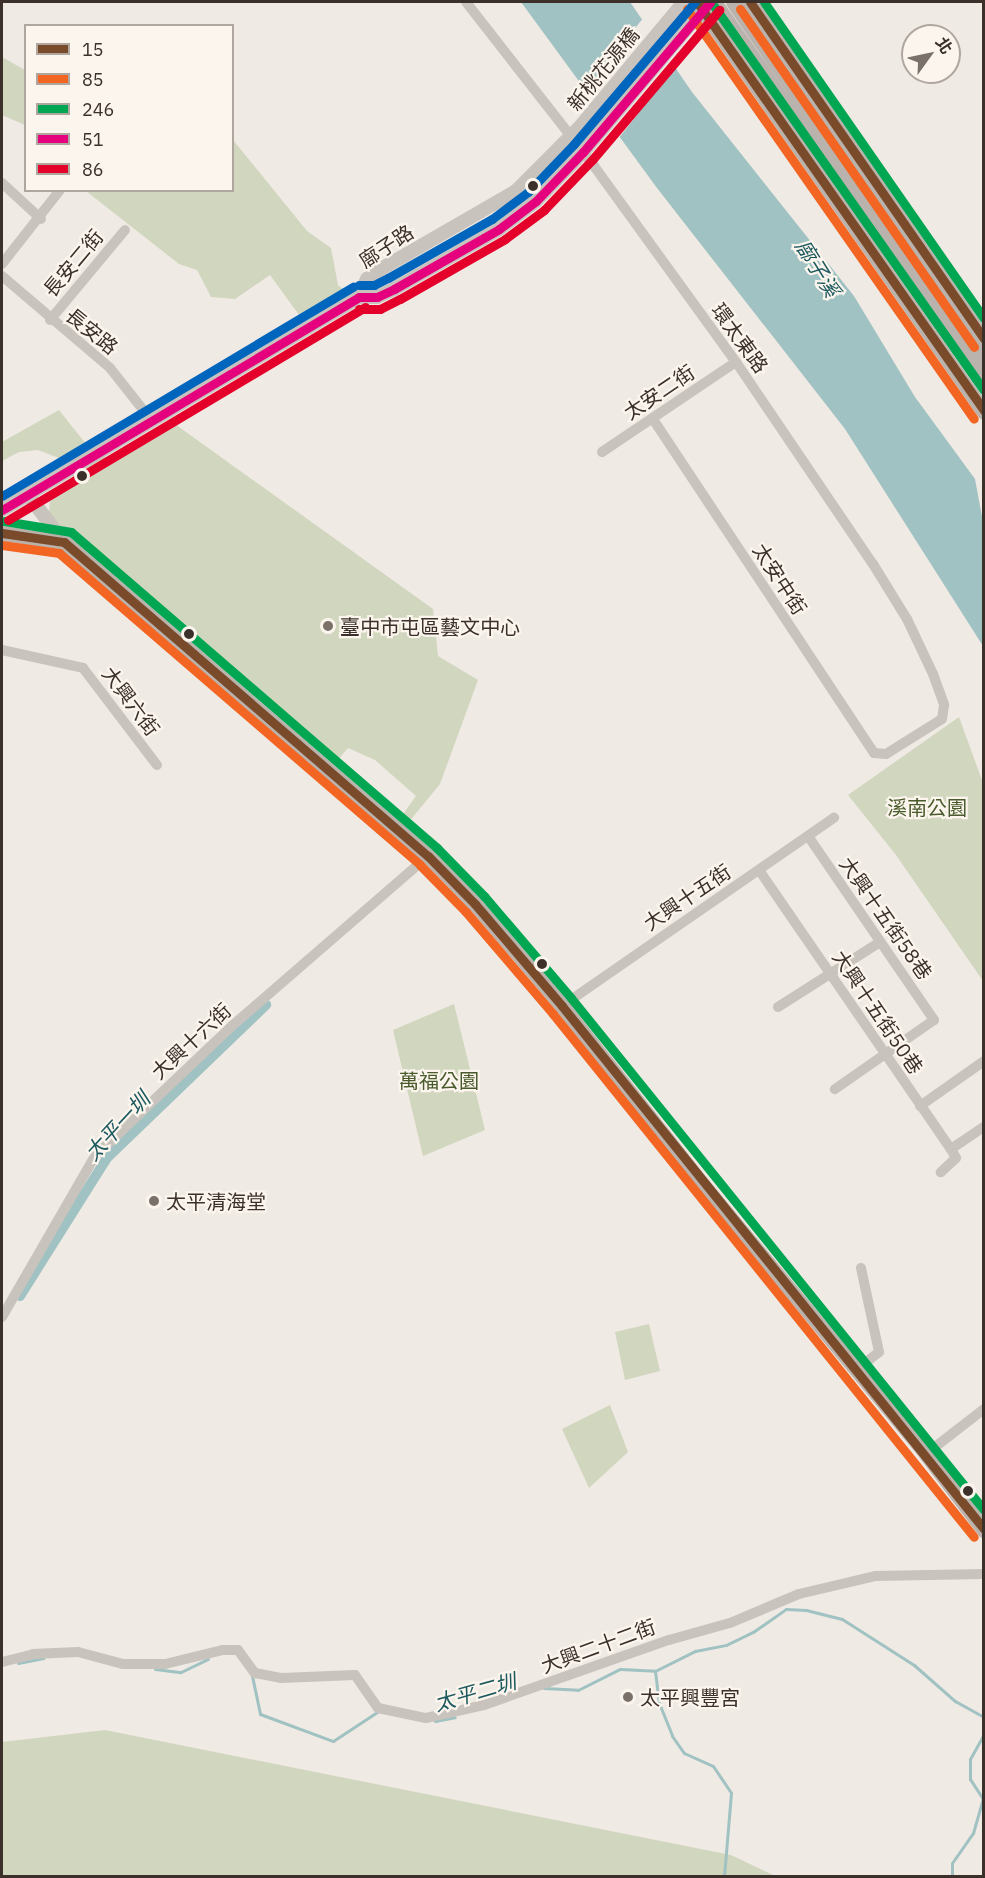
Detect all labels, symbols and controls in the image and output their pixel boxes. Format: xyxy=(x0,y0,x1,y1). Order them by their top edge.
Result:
street label: 新桃花源橋 xyxy=(562,23,644,115)
legend xyxy=(24,24,234,192)
north arrow xyxy=(901,24,961,84)
text: 北 xyxy=(932,33,957,57)
text: 15 xyxy=(82,38,104,61)
text: 85 xyxy=(82,68,104,91)
text: 246 xyxy=(82,98,114,121)
text: 51 xyxy=(82,128,104,151)
text: 86 xyxy=(82,158,104,181)
unlabelled marker xyxy=(527,180,539,192)
street label: 廍子路 xyxy=(354,220,418,272)
street label: 長安二街 xyxy=(38,225,108,301)
water label: 廍子溪 xyxy=(791,235,845,301)
street label: 環太東路 xyxy=(707,299,773,377)
street label: 長安路 xyxy=(61,303,123,359)
street label: 太安二街 xyxy=(619,360,699,424)
unlabelled marker xyxy=(76,470,88,482)
street label: 太安中街 xyxy=(748,539,812,619)
place label: 臺中市屯區藝文中心 xyxy=(340,614,520,638)
marker: 臺中市屯區藝文中心 xyxy=(321,619,335,633)
unlabelled marker xyxy=(183,628,195,640)
street label: 大興六街 xyxy=(97,662,165,740)
park label: 溪南公園 xyxy=(887,795,967,819)
street label: 大興十五街58巷 xyxy=(835,852,937,984)
street label: 大興十五街 xyxy=(639,859,735,935)
street label: 大興十五街50巷 xyxy=(828,946,928,1078)
unlabelled marker xyxy=(536,958,548,970)
street label: 大興十六街 xyxy=(146,998,236,1084)
park label: 萬福公園 xyxy=(399,1068,479,1092)
water label: 太平一圳 xyxy=(79,1087,155,1165)
place label: 太平清海堂 xyxy=(166,1189,266,1213)
marker: 太平清海堂 xyxy=(147,1194,161,1208)
unlabelled marker xyxy=(962,1485,974,1497)
street label: 大興二十二街 xyxy=(538,1614,658,1678)
water label: 太平二圳 xyxy=(431,1668,519,1716)
place label: 太平興豐宮 xyxy=(640,1685,740,1709)
marker: 太平興豐宮 xyxy=(621,1690,635,1704)

